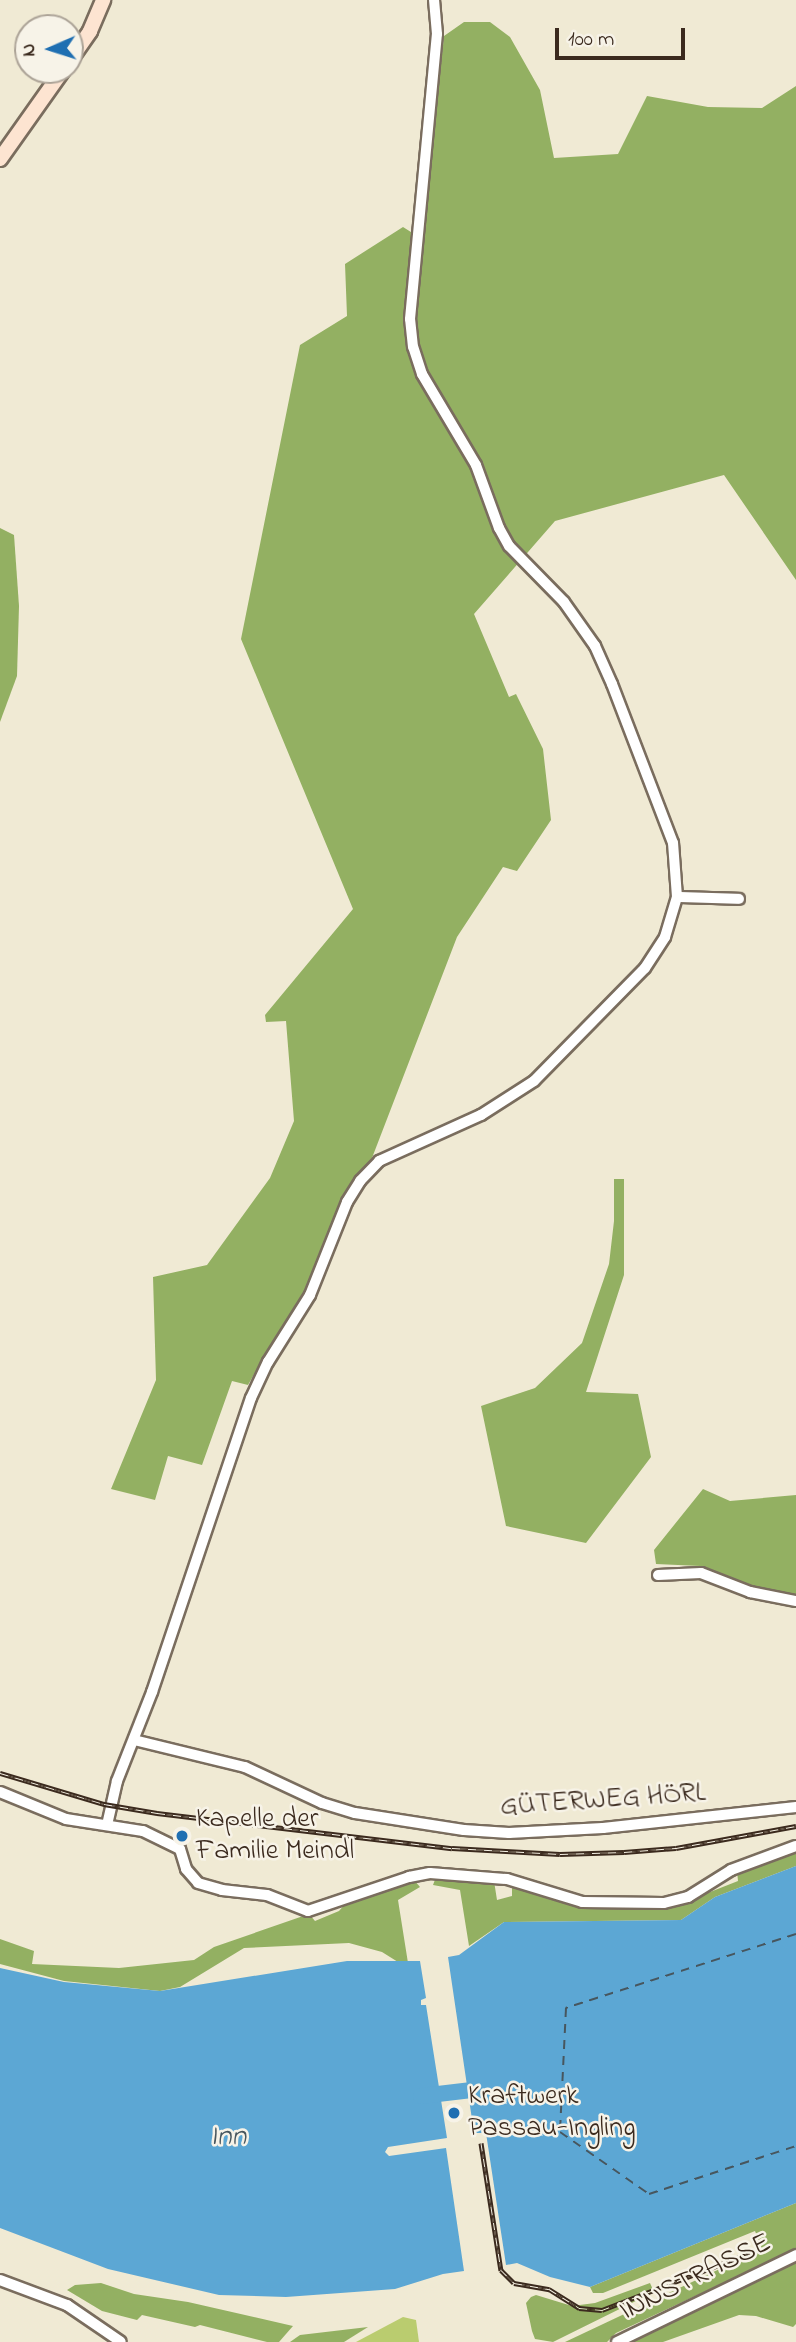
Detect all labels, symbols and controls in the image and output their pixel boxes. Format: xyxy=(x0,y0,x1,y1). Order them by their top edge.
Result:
north arrow xyxy=(14,14,84,84)
scale bar xyxy=(558,14,688,58)
text: 100 m xyxy=(568,25,614,55)
text: N xyxy=(16,43,43,57)
street label: GÜTERWEG HÖRL xyxy=(499,1777,707,1825)
place label: Kapelle der Familie Meindl xyxy=(196,1803,354,1869)
marker: Kapelle der Familie Meindl xyxy=(174,1828,190,1844)
place label: Kraftwerk Passau-Ingling xyxy=(468,2080,636,2146)
marker: Kraftwerk Passau-Ingling xyxy=(446,2105,462,2121)
water label: Inn xyxy=(210,2119,246,2155)
street label: INNSTRASSE xyxy=(615,2227,777,2329)

